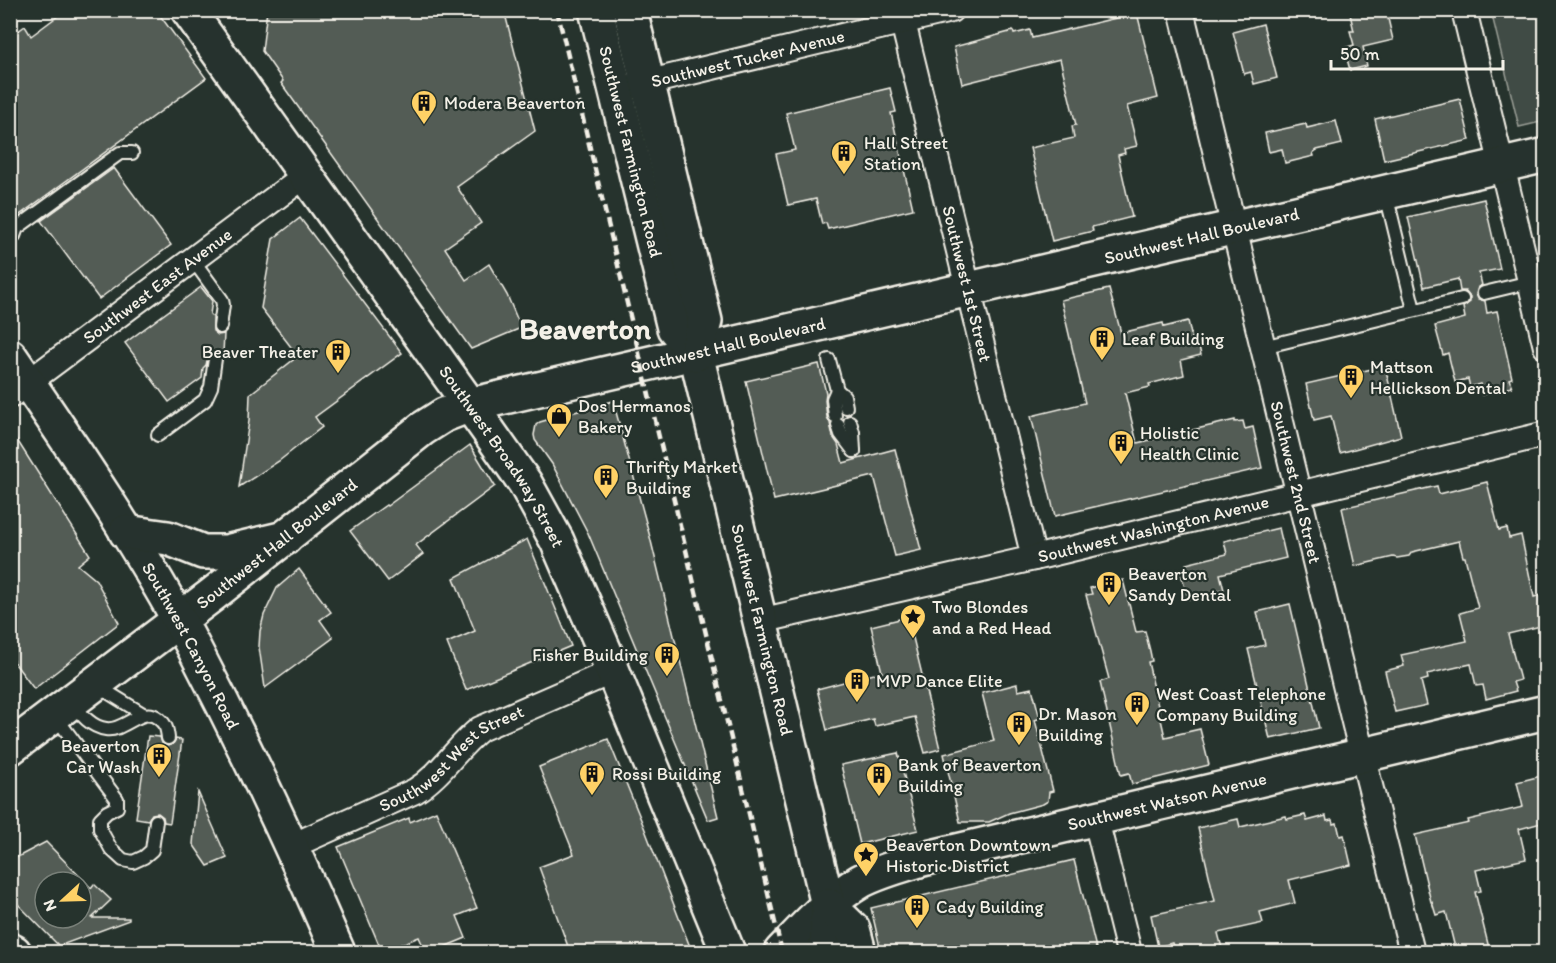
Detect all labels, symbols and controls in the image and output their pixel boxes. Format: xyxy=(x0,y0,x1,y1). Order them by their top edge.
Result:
street label: Southwest Tucker Avenue xyxy=(649,25,847,92)
scale bar xyxy=(1331,33,1504,71)
text: 50 m xyxy=(1340,43,1380,65)
street label: Southwest Farmington Road xyxy=(594,44,667,260)
building icon: Modera Beaverton xyxy=(409,88,439,126)
place label: Modera Beaverton xyxy=(444,92,585,114)
place label: Hall Street Station xyxy=(864,132,948,175)
building icon: Hall Street Station xyxy=(829,138,859,176)
street label: Southwest Hall Boulevard xyxy=(1102,202,1302,269)
street label: Southwest 1st Street xyxy=(937,204,997,365)
street label: Southwest East Avenue xyxy=(79,223,236,349)
district label: Beaverton xyxy=(519,310,651,347)
street label: Southwest Hall Boulevard xyxy=(628,312,828,378)
building icon: Leaf Building xyxy=(1087,324,1117,362)
place label: Leaf Building xyxy=(1122,328,1225,350)
building icon: Beaver Theater xyxy=(323,337,353,375)
place label: Beaver Theater xyxy=(202,341,318,363)
place label: Mattson Hellickson Dental xyxy=(1370,356,1506,399)
street label: Southwest Broadway Street xyxy=(434,361,569,551)
building icon: Mattson Hellickson Dental xyxy=(1336,362,1366,400)
place label: Dos Hermanos Bakery xyxy=(578,395,691,438)
street label: Southwest 2nd Street xyxy=(1265,399,1326,566)
shop icon: Dos Hermanos Bakery xyxy=(544,401,574,439)
place label: Holistic Health Clinic xyxy=(1140,422,1239,465)
building icon: Holistic Health Clinic xyxy=(1106,428,1136,466)
place label: Thrifty Market Building xyxy=(626,456,738,499)
building icon: Thrifty Market Building xyxy=(591,462,621,500)
street label: Southwest Hall Boulevard xyxy=(192,473,362,614)
street label: Southwest Washington Avenue xyxy=(1036,490,1271,568)
street label: Southwest Farmington Road xyxy=(726,522,798,738)
street label: Southwest Canyon Road xyxy=(137,558,245,733)
place label: Beaverton Sandy Dental xyxy=(1128,563,1231,606)
building icon: Beaverton Sandy Dental xyxy=(1094,569,1124,607)
place label: Two Blondes and a Red Head xyxy=(932,596,1051,639)
place icon: Two Blondes and a Red Head xyxy=(898,602,928,640)
building icon: Fisher Building xyxy=(652,640,682,678)
place label: Fisher Building xyxy=(532,644,649,666)
building icon: MVP Dance Elite xyxy=(842,666,872,704)
place label: MVP Dance Elite xyxy=(876,670,1003,692)
place label: West Coast Telephone Company Building xyxy=(1156,683,1326,726)
building icon: West Coast Telephone Company Building xyxy=(1122,689,1152,727)
street label: Southwest West Street xyxy=(376,700,528,817)
place label: Dr. Mason Building xyxy=(1038,703,1117,746)
building icon: Dr. Mason Building xyxy=(1004,709,1034,747)
place label: Beaverton Car Wash xyxy=(61,735,140,778)
building icon: Beaverton Car Wash xyxy=(144,741,174,779)
place label: Bank of Beaverton Building xyxy=(898,754,1042,797)
building icon: Rossi Building xyxy=(577,759,607,797)
building icon: Bank of Beaverton Building xyxy=(864,760,894,798)
place label: Rossi Building xyxy=(612,763,722,785)
street label: Southwest Watson Avenue xyxy=(1065,767,1269,836)
place label: Beaverton Downtown Historic District xyxy=(886,834,1051,877)
place icon: Beaverton Downtown Historic District xyxy=(851,840,881,878)
north arrow xyxy=(33,870,93,930)
building icon: Cady Building xyxy=(902,892,932,930)
place label: Cady Building xyxy=(936,896,1044,918)
text: N xyxy=(39,897,60,914)

